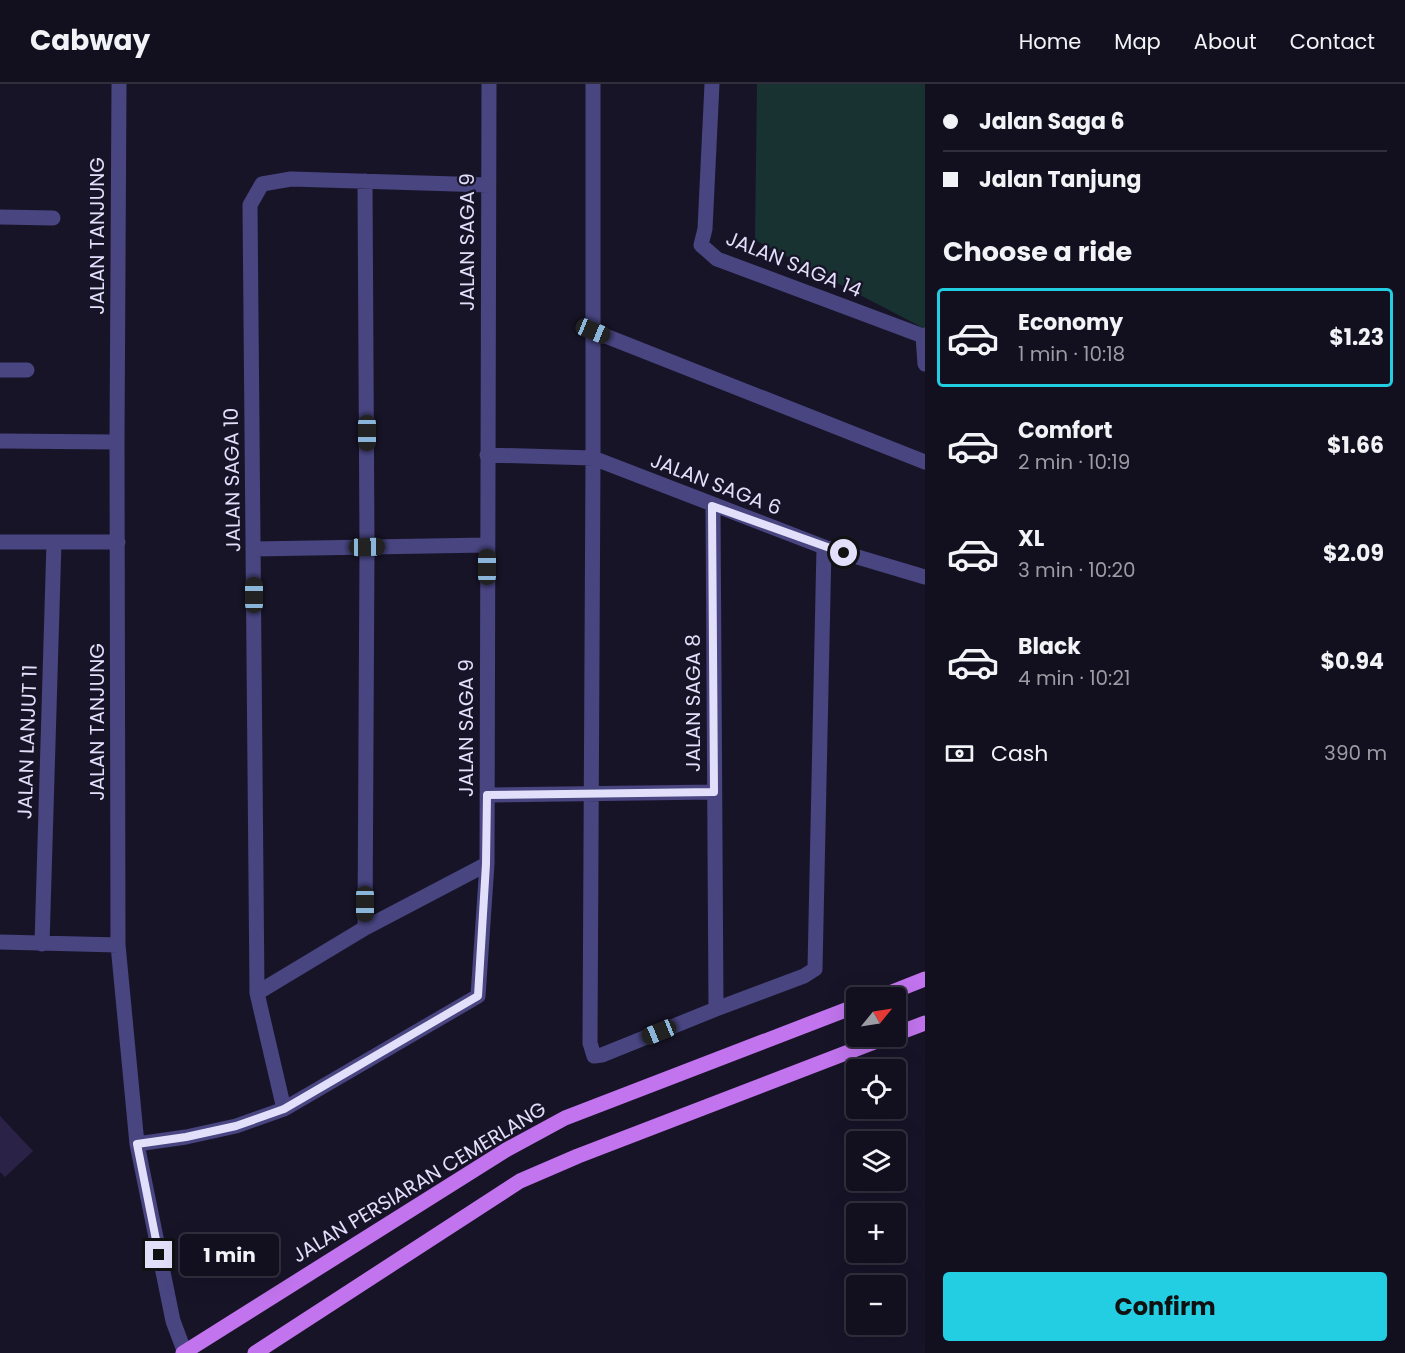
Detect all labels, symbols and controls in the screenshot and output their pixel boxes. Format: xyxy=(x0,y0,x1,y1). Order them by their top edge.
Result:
text: Cabway xyxy=(30,21,150,60)
text: Home xyxy=(1019,27,1081,56)
text: Map xyxy=(1114,27,1161,56)
text: About xyxy=(1194,27,1257,56)
text: Contact xyxy=(1290,27,1375,56)
text: Jalan Saga 6 xyxy=(979,106,1125,137)
street label: JALAN TANJUNG xyxy=(83,157,111,315)
text: Jalan Tanjung xyxy=(979,164,1141,195)
street label: JALAN SAGA 9 xyxy=(453,173,481,311)
street label: JALAN SAGA 14 xyxy=(722,224,866,304)
text: Choose a ride xyxy=(943,233,1132,270)
text: Economy xyxy=(1018,307,1123,338)
icon: car xyxy=(946,311,1000,365)
car xyxy=(573,316,613,346)
text: $1.23 xyxy=(1329,322,1384,353)
text: 1 min · 10:18 xyxy=(1018,340,1125,368)
street label: JALAN SAGA 10 xyxy=(217,408,247,552)
car xyxy=(358,415,376,451)
text: Comfort xyxy=(1018,415,1112,446)
icon: car xyxy=(946,419,1000,473)
text: $1.66 xyxy=(1327,430,1384,461)
street label: JALAN SAGA 6 xyxy=(647,446,785,522)
text: 2 min · 10:19 xyxy=(1018,448,1130,476)
text: XL xyxy=(1018,523,1044,554)
icon: car xyxy=(946,527,1000,581)
car xyxy=(349,538,385,556)
text: $2.09 xyxy=(1323,538,1384,569)
route start xyxy=(830,539,857,566)
car xyxy=(478,549,496,585)
text: 3 min · 10:20 xyxy=(1018,556,1136,584)
car xyxy=(245,577,263,613)
text: Black xyxy=(1018,631,1081,662)
street label: JALAN SAGA 8 xyxy=(679,634,707,772)
icon: car xyxy=(946,635,1000,689)
street label: JALAN TANJUNG xyxy=(83,643,111,801)
text: $0.94 xyxy=(1321,646,1384,677)
street label: JALAN SAGA 9 xyxy=(452,659,480,797)
street label: JALAN LANJUT 11 xyxy=(10,664,44,820)
text: 4 min · 10:21 xyxy=(1018,664,1130,692)
icon: cash xyxy=(943,737,976,770)
text: Cash xyxy=(991,738,1048,769)
text: 390 m xyxy=(1324,739,1387,767)
car xyxy=(356,886,374,922)
north arrow xyxy=(846,987,906,1047)
map controls xyxy=(846,987,906,1335)
car xyxy=(639,1017,679,1047)
button: locate xyxy=(846,1059,906,1119)
street label: JALAN PERSIARAN CEMERLANG xyxy=(287,1095,551,1269)
button: layers xyxy=(846,1131,906,1191)
button: + xyxy=(846,1203,906,1263)
callout: 1 min xyxy=(180,1234,279,1276)
route end xyxy=(145,1241,172,1268)
text: 1 min xyxy=(203,1241,256,1269)
button: Confirm xyxy=(943,1272,1387,1341)
button: − xyxy=(846,1275,906,1335)

